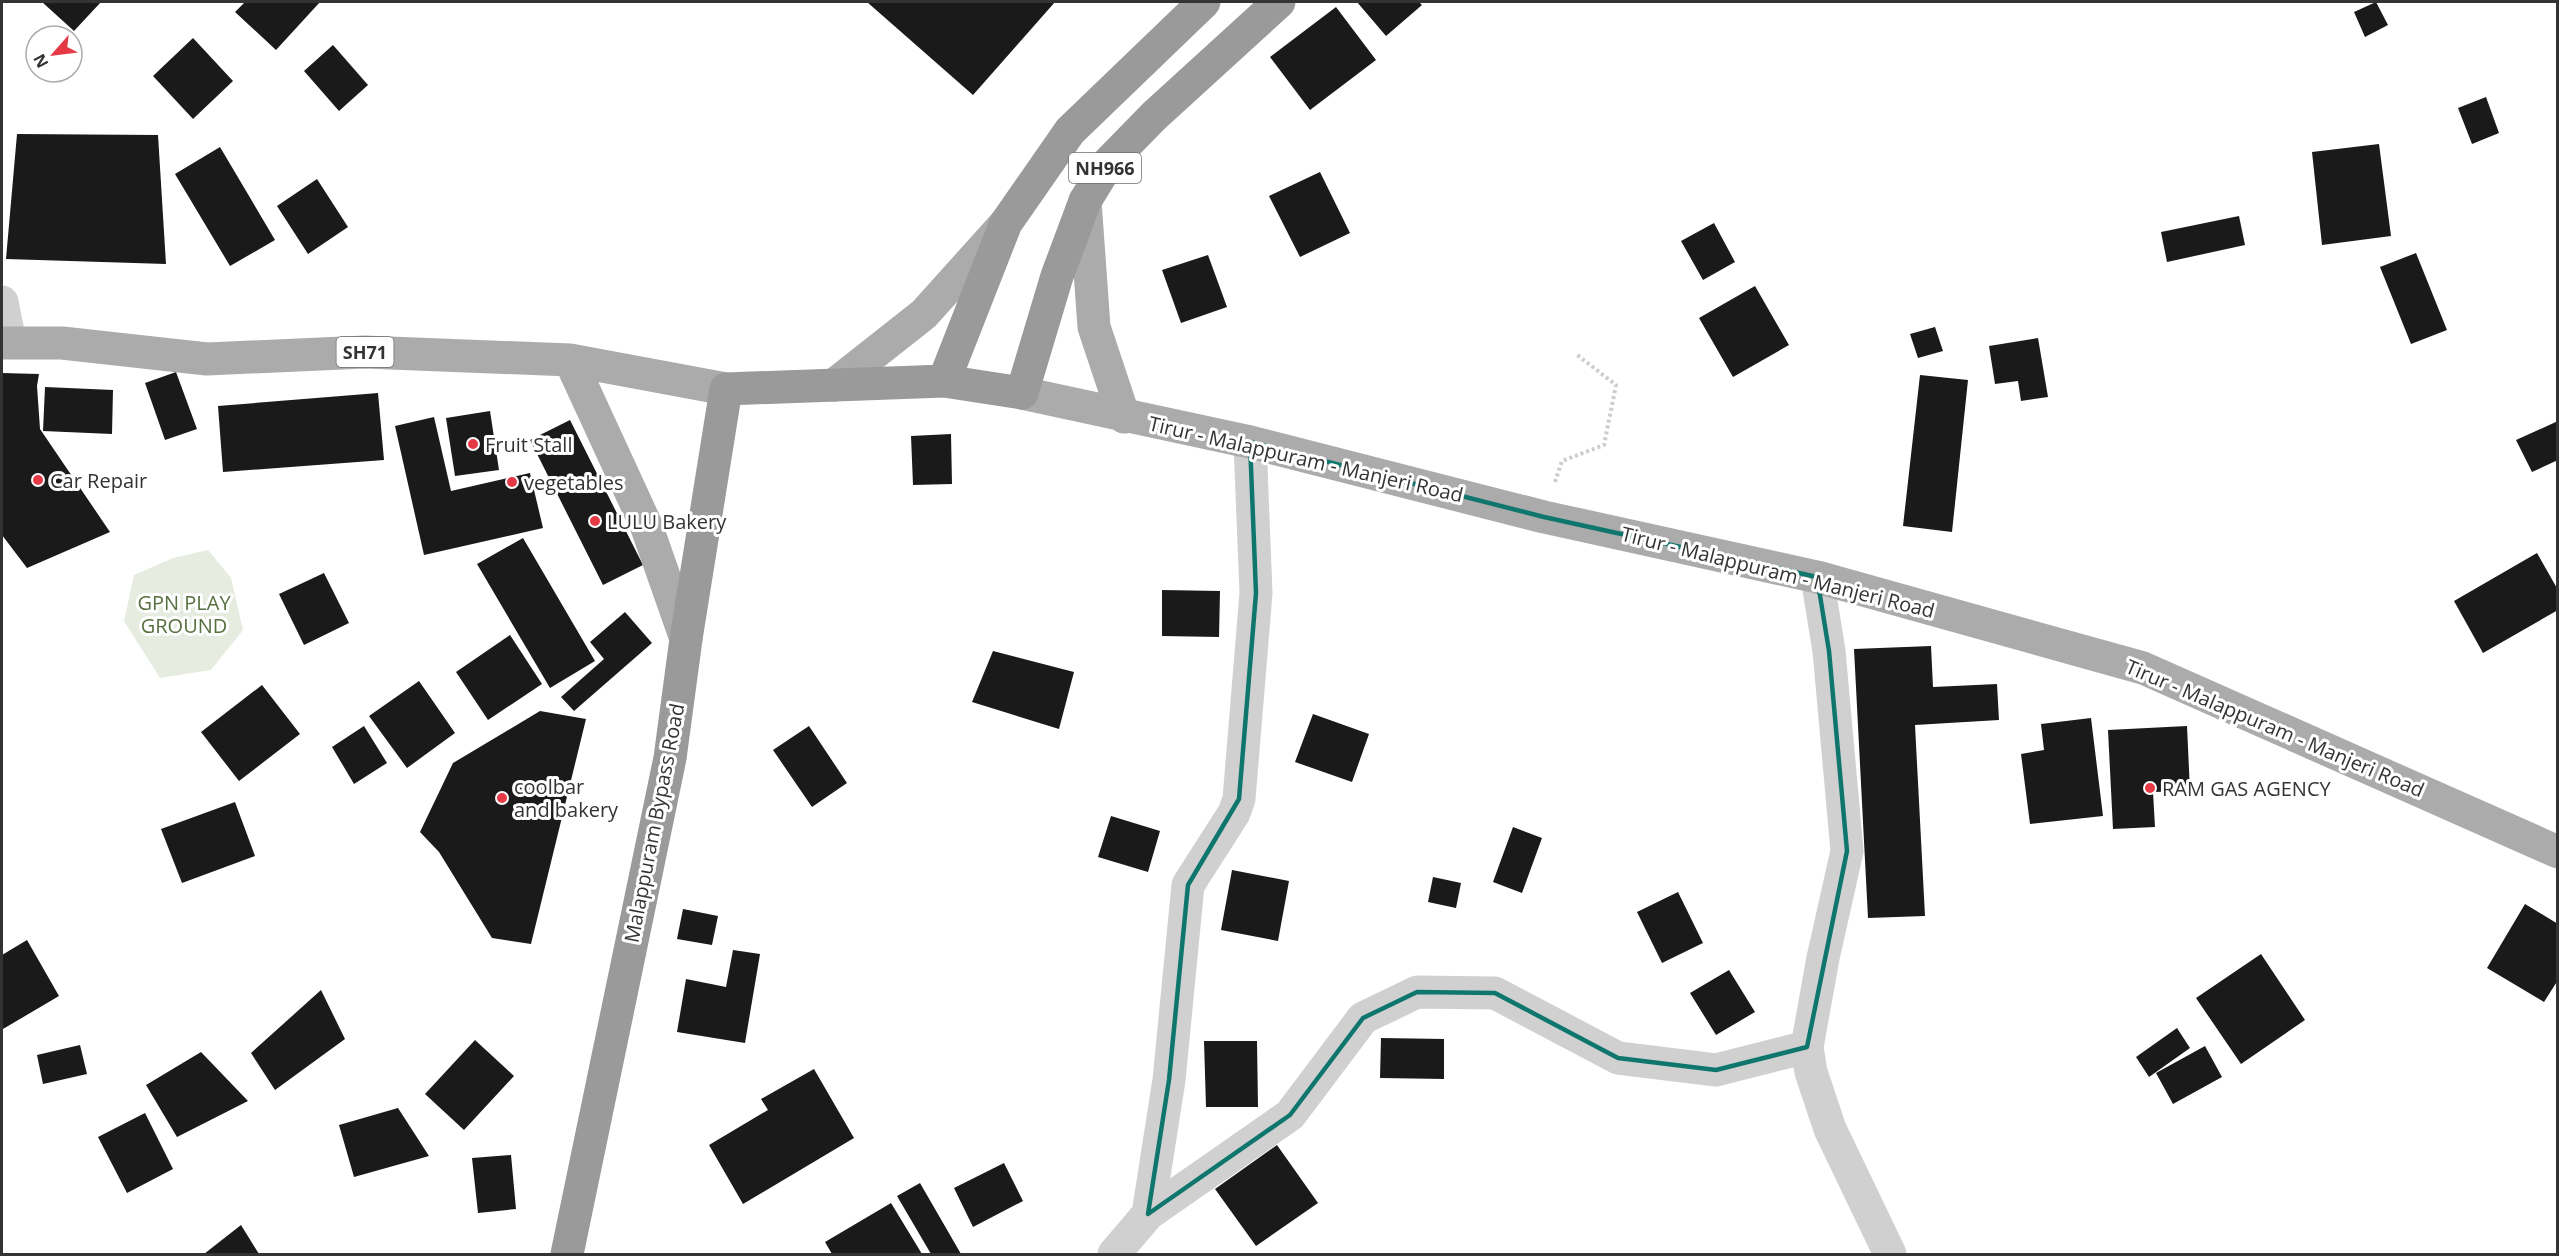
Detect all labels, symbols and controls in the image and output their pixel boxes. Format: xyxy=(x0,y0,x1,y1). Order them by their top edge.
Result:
north arrow xyxy=(24,24,84,84)
text: N xyxy=(28,50,54,72)
road number: NH966 xyxy=(1069,153,1141,183)
road number: SH71 xyxy=(336,337,394,367)
street label: Tirur - Malappuram - Manjeri Road xyxy=(1146,410,1466,508)
place label: Fruit Stall xyxy=(485,431,572,458)
marker: Fruit Stall xyxy=(466,437,480,451)
place label: Car Repair xyxy=(50,467,147,494)
place label: vegetables xyxy=(524,469,624,496)
marker: Car Repair xyxy=(31,473,45,487)
marker: vegetables xyxy=(505,475,519,489)
place label: LULU Bakery xyxy=(607,508,727,535)
marker: LULU Bakery xyxy=(588,514,602,528)
street label: Tirur - Malappuram - Manjeri Road xyxy=(1619,520,1937,624)
park label: GPN PLAY GROUND xyxy=(137,589,231,639)
street label: Tirur - Malappuram - Manjeri Road xyxy=(2122,653,2428,803)
street label: Malappuram Bypass Road xyxy=(618,701,690,945)
place label: coolbar and bakery xyxy=(514,773,619,823)
place label: RAM GAS AGENCY xyxy=(2162,775,2331,802)
marker: RAM GAS AGENCY xyxy=(2143,781,2157,795)
marker: coolbar and bakery xyxy=(495,791,509,805)

